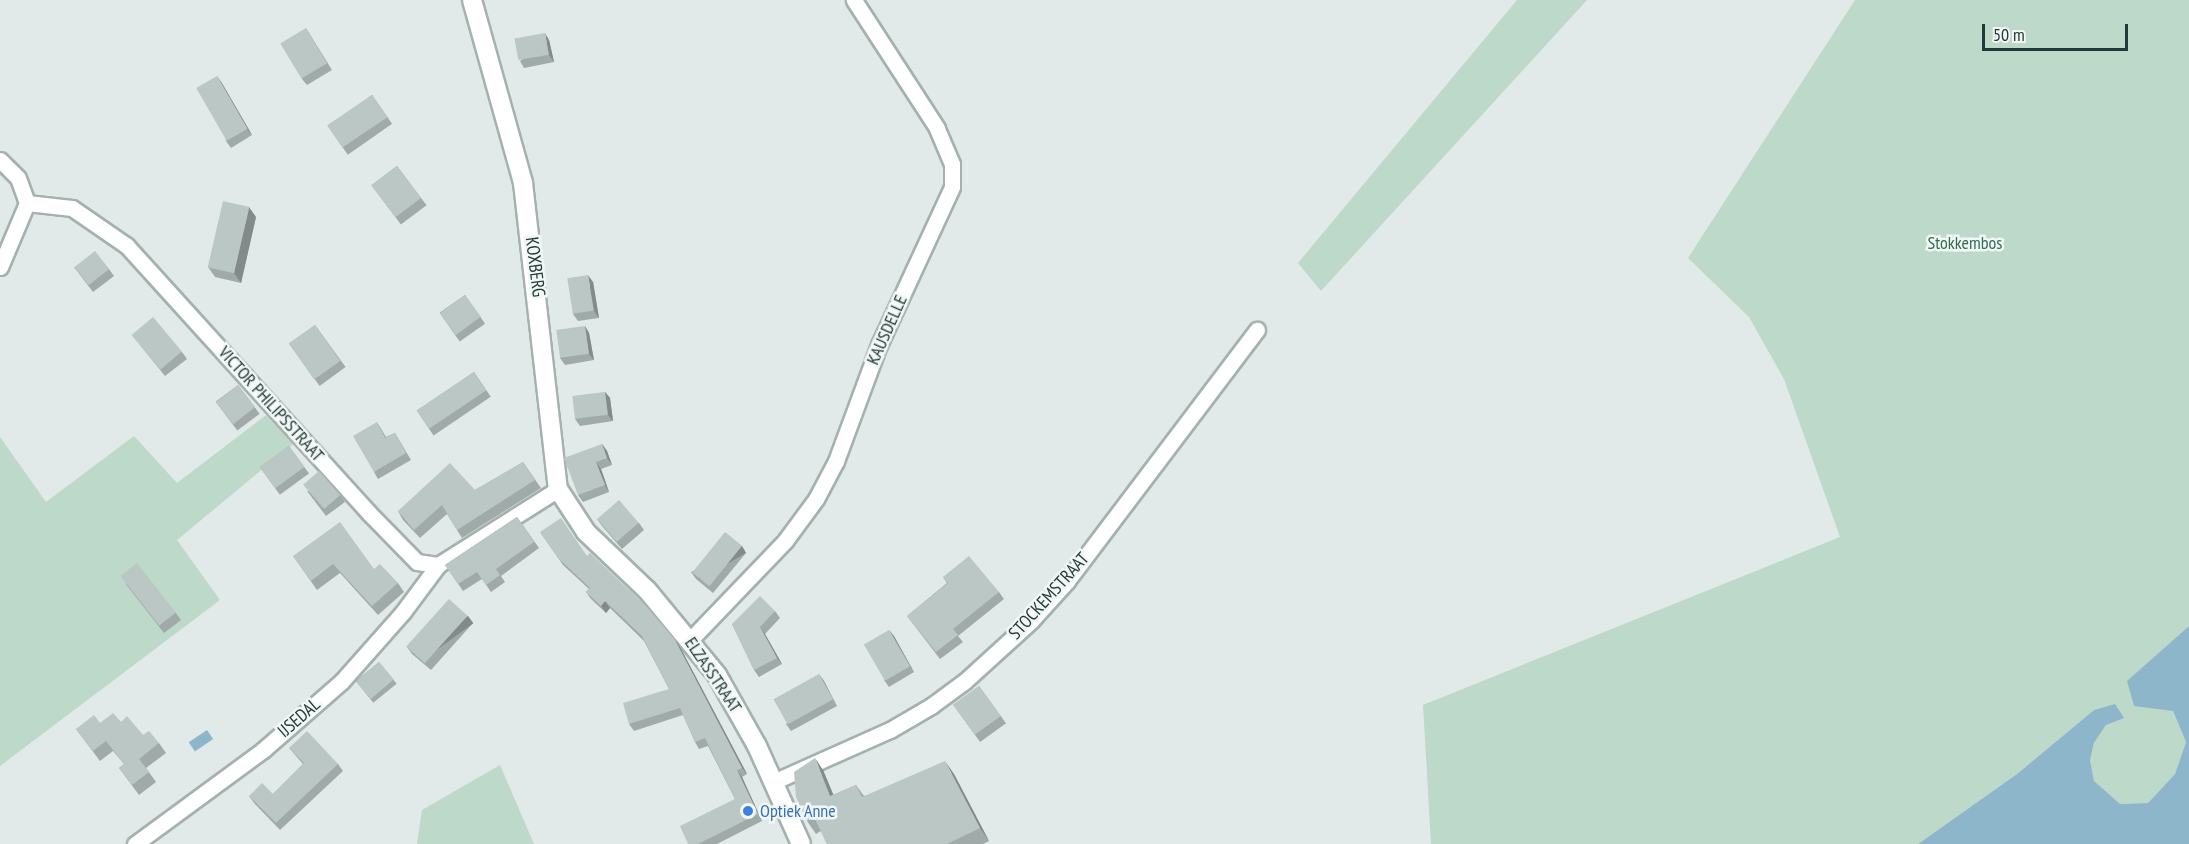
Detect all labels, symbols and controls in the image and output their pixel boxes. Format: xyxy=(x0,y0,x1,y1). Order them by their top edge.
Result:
scale bar xyxy=(1985,12,2130,50)
text: 50 m xyxy=(1993,23,2025,46)
park label: Stokkembos xyxy=(1928,232,2002,254)
street label: KOXBERG xyxy=(521,236,549,298)
street label: KAUSDELLE xyxy=(862,292,912,368)
street label: VICTOR PHILIPSSTRAAT xyxy=(214,342,328,466)
street label: STOCKEMSTRAAT xyxy=(1004,548,1094,644)
street label: ELZASSTRAAT xyxy=(680,633,746,717)
street label: IJSEDAL xyxy=(273,694,325,742)
place label: Optiek Anne xyxy=(760,800,837,822)
marker: Optiek Anne xyxy=(741,804,755,818)

